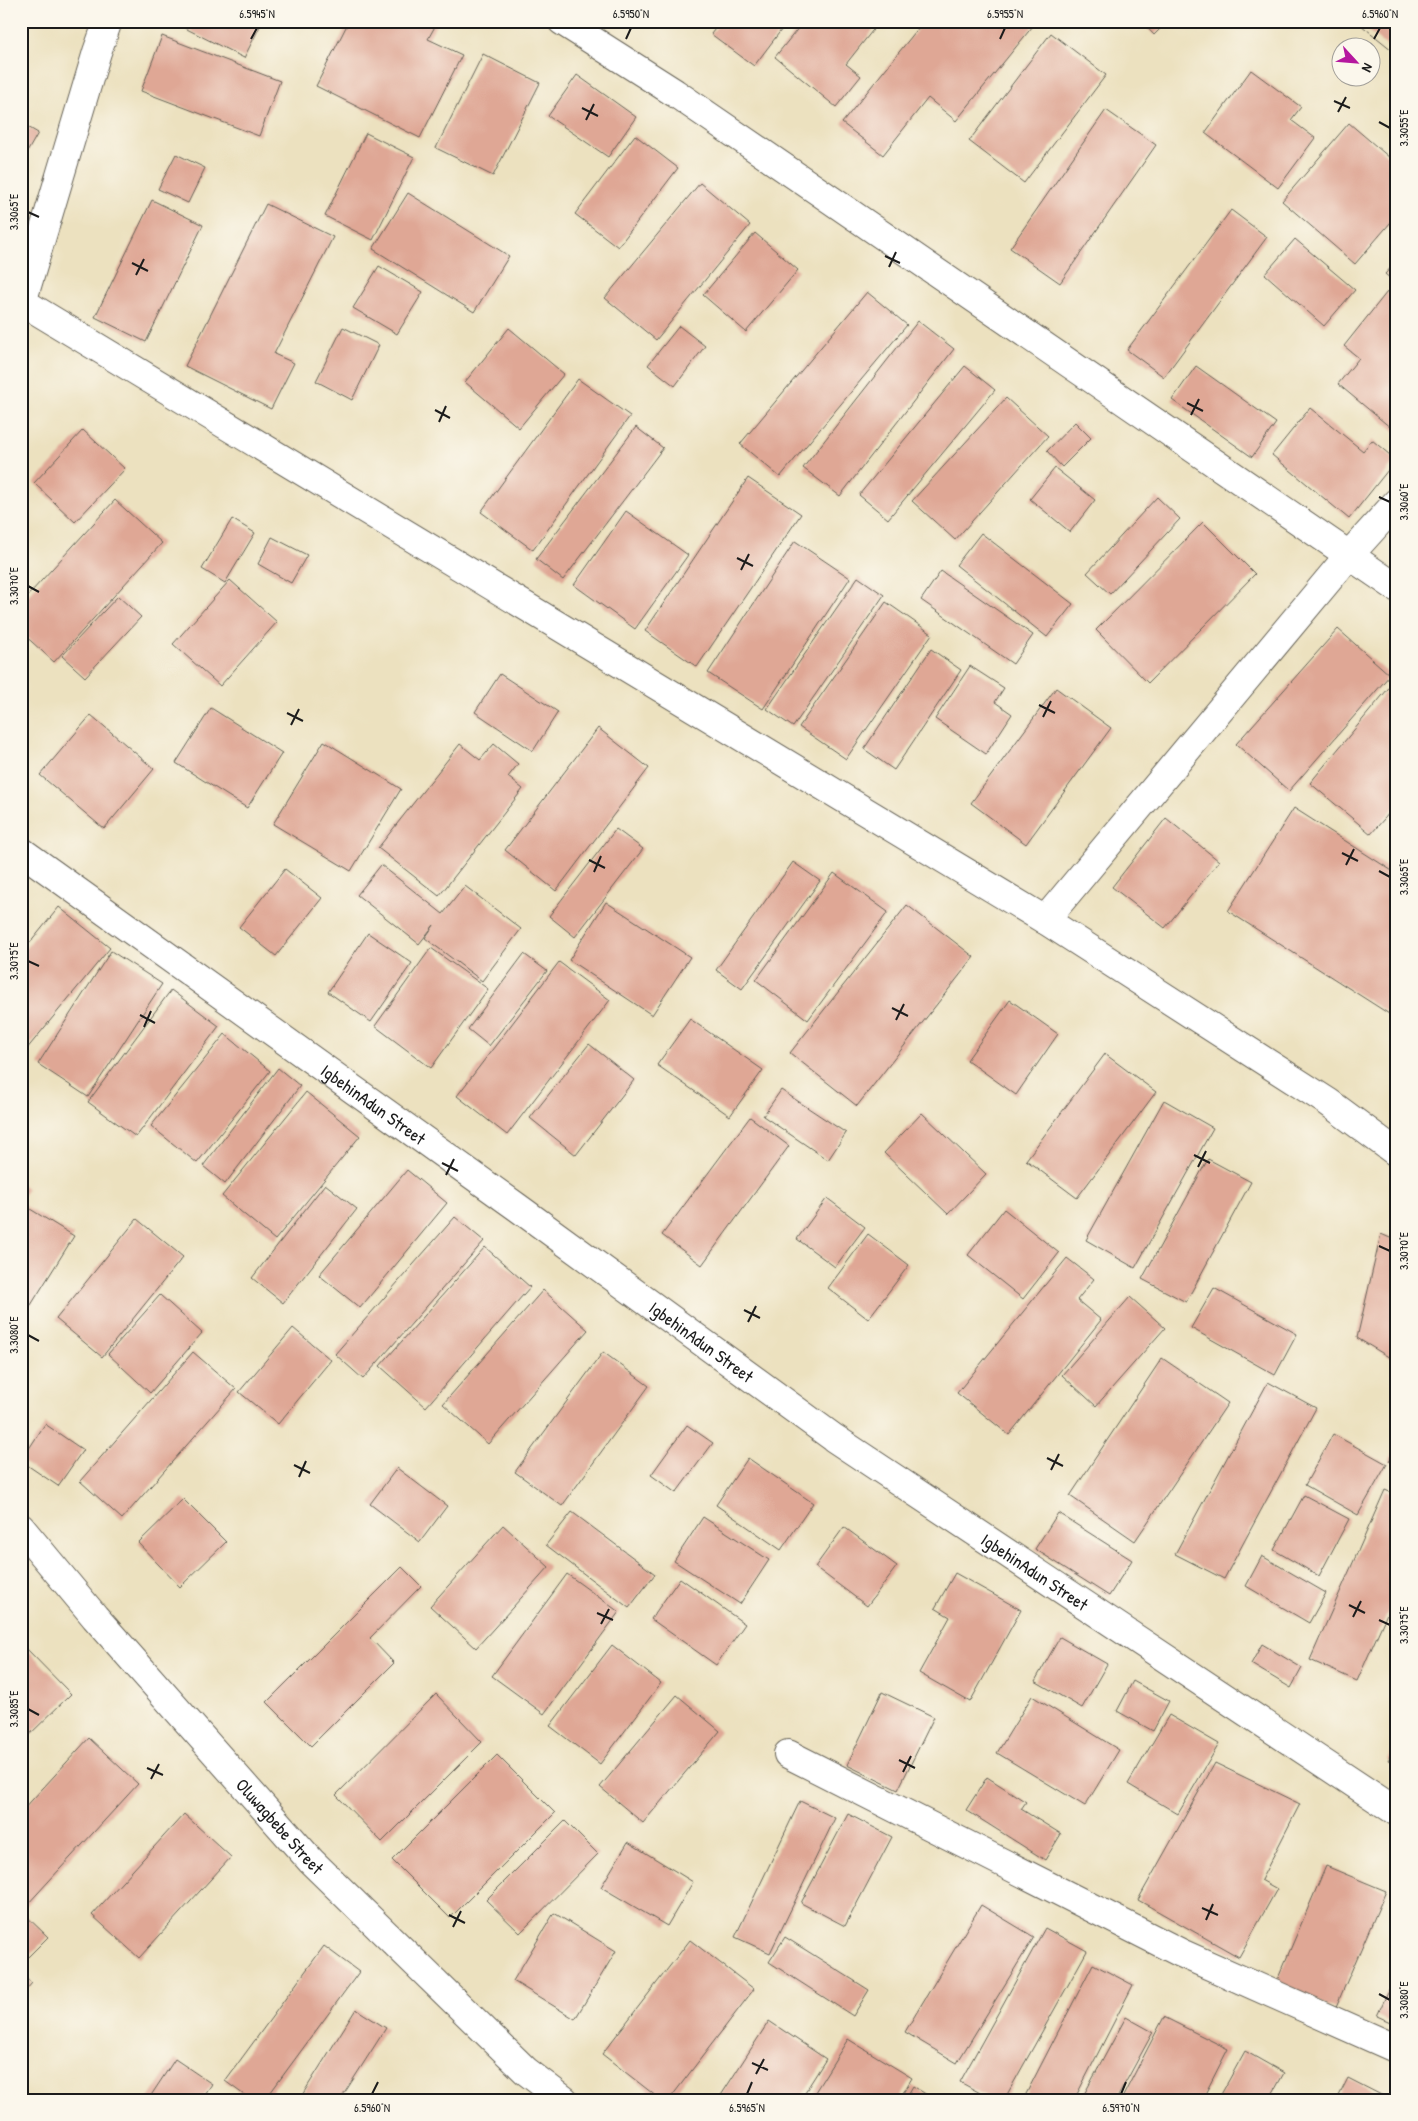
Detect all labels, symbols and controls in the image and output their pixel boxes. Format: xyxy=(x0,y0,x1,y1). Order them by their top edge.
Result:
text: 6.5945°N xyxy=(239,5,275,22)
text: 6.5950°N xyxy=(613,5,649,22)
text: 6.5955°N xyxy=(987,5,1023,22)
text: 6.5960°N xyxy=(1362,5,1398,22)
north arrow xyxy=(1330,38,1380,88)
text: N xyxy=(1358,60,1378,76)
text: 3.3055°E xyxy=(1395,109,1412,146)
text: 3.3065°E xyxy=(5,193,22,230)
text: 3.3060°E xyxy=(1395,483,1412,520)
text: 3.3070°E xyxy=(5,566,22,605)
text: 3.3065°E xyxy=(1395,858,1412,895)
text: 3.3075°E xyxy=(5,941,22,980)
street label: IgbehinAdun Street xyxy=(316,1058,432,1151)
text: 3.3070°E xyxy=(1395,1231,1412,1270)
street label: IgbehinAdun Street xyxy=(644,1295,760,1389)
text: 3.3080°E xyxy=(5,1316,22,1354)
street label: IgbehinAdun Street xyxy=(976,1527,1094,1617)
text: 3.3075°E xyxy=(1395,1605,1412,1644)
text: 3.3085°E xyxy=(5,1690,22,1728)
street label: Oluwagbebe Street xyxy=(231,1773,330,1880)
text: 3.3080°E xyxy=(1395,1981,1412,2019)
text: 6.5960°N xyxy=(354,2099,390,2116)
text: 6.5965°N xyxy=(729,2099,765,2116)
text: 6.5970°N xyxy=(1102,2099,1140,2116)

